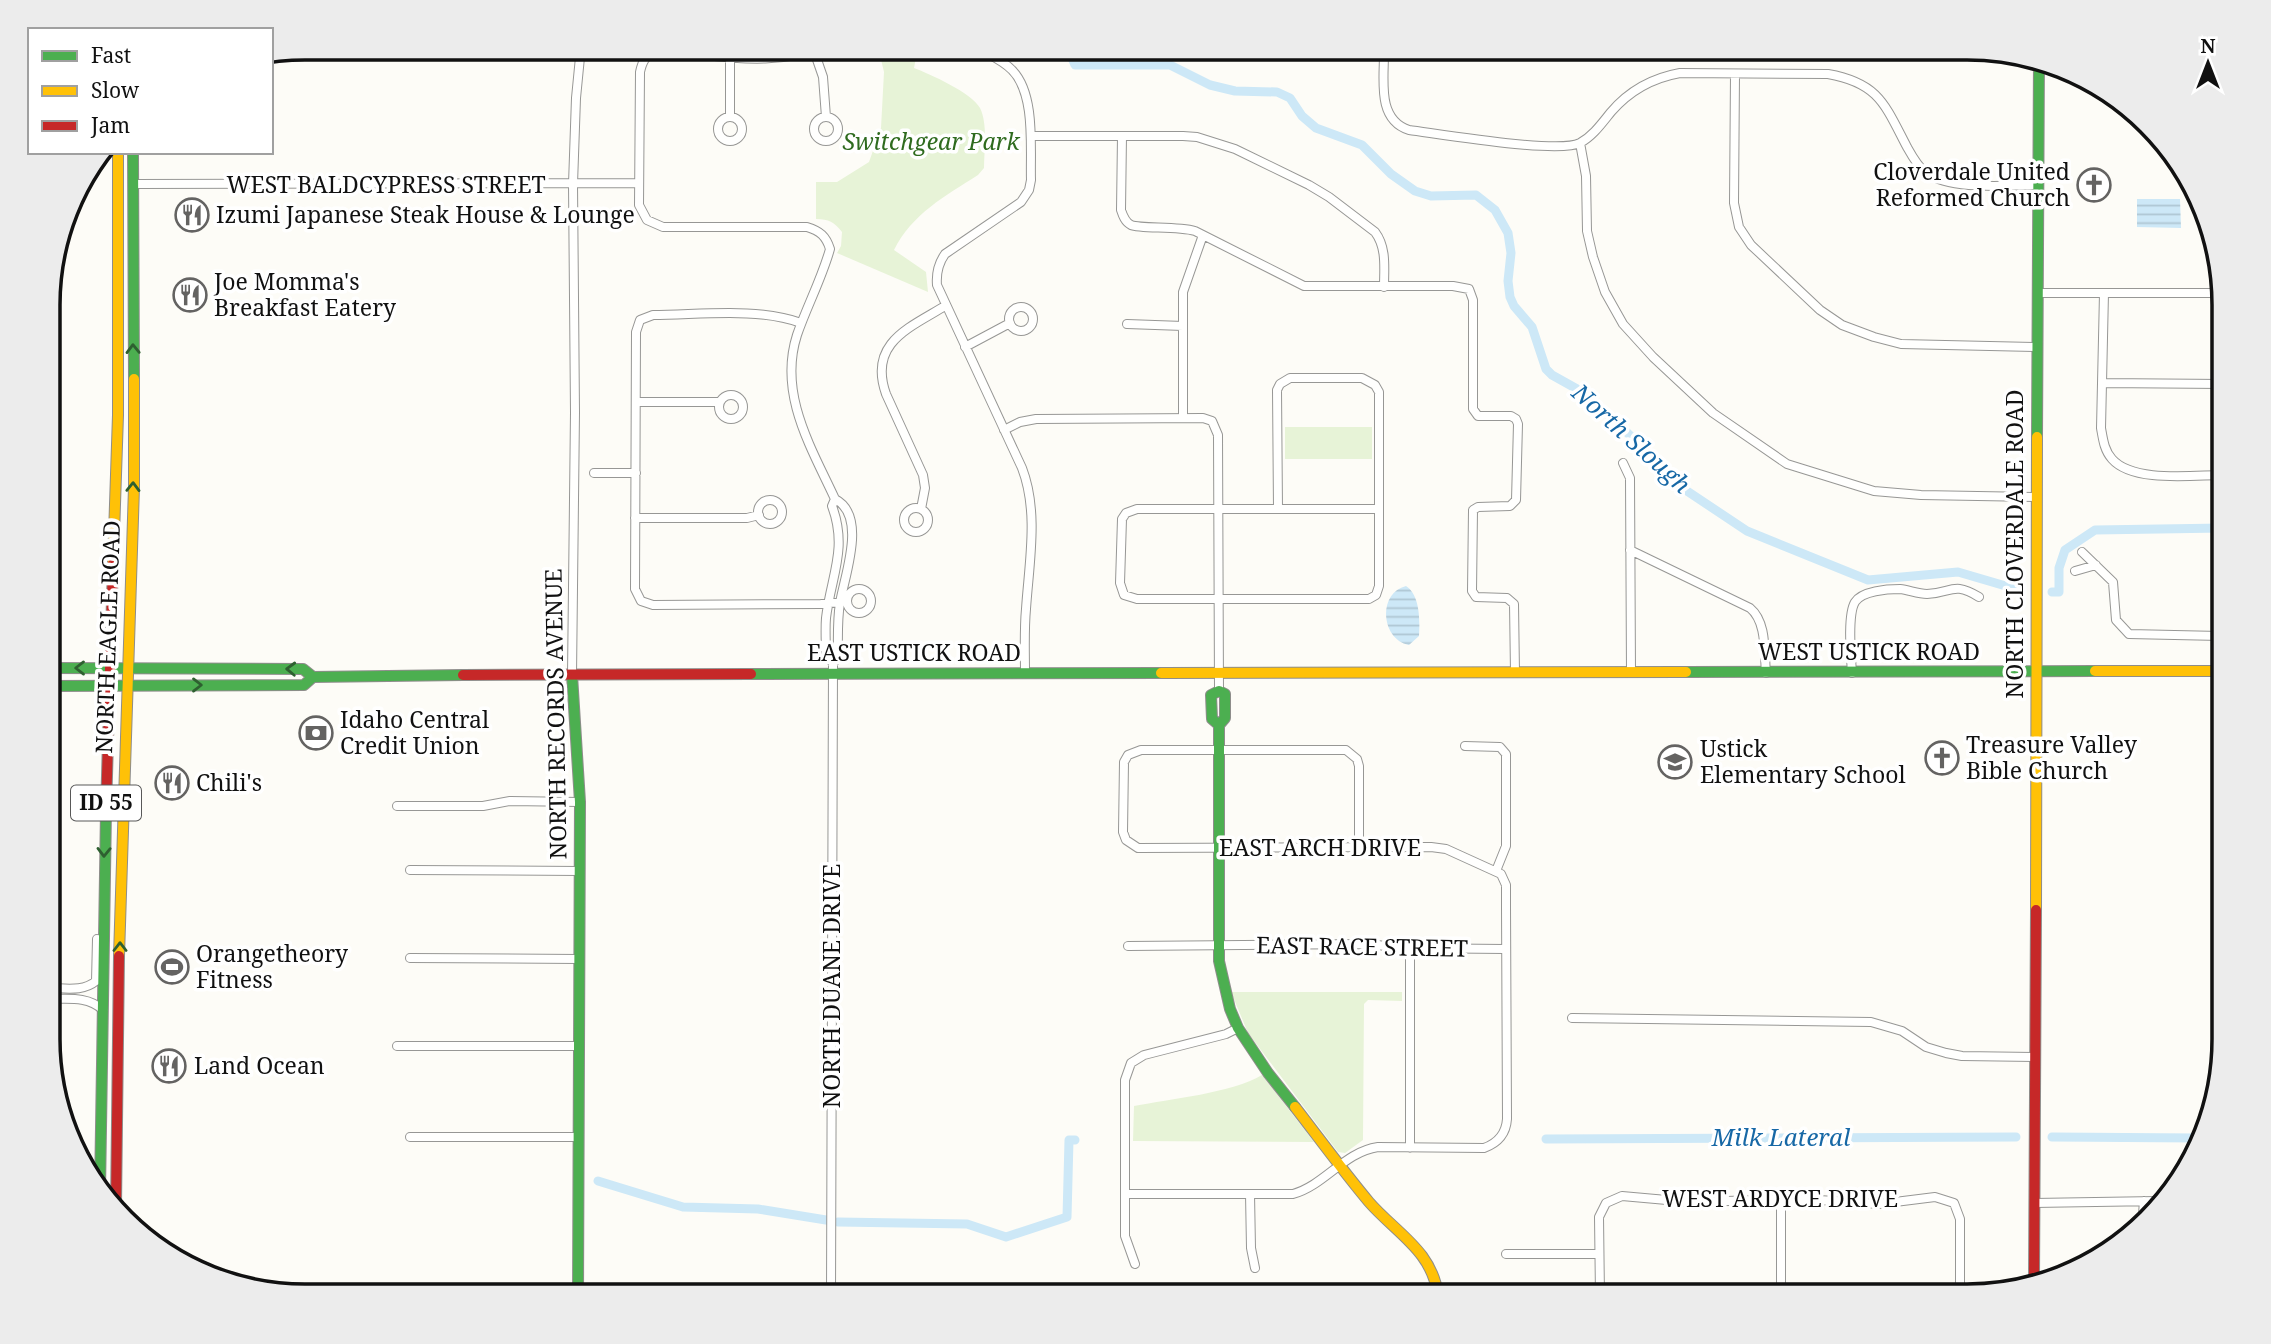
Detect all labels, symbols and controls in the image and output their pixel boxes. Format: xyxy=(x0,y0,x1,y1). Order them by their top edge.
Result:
legend xyxy=(28,28,273,154)
north arrow xyxy=(2173,28,2243,98)
text: N xyxy=(2201,33,2216,59)
text: Fast xyxy=(91,41,131,69)
text: Slow xyxy=(91,76,140,104)
text: Jam xyxy=(90,111,130,139)
park label: Switchgear Park xyxy=(842,125,1020,157)
place label: Cloverdale United Reformed Church xyxy=(1873,155,2070,213)
church icon: Cloverdale United Reformed Church xyxy=(2075,166,2113,204)
street label: WEST BALDCYPRESS STREET xyxy=(226,168,546,200)
restaurant icon: Izumi Japanese Steak House & Lounge xyxy=(173,196,211,234)
place label: Izumi Japanese Steak House & Lounge xyxy=(216,198,635,230)
place label: Joe Momma's Breakfast Eatery xyxy=(213,265,396,323)
restaurant icon: Joe Momma's Breakfast Eatery xyxy=(171,276,209,314)
one-way arrow xyxy=(125,344,141,354)
water label: North Slough xyxy=(1565,375,1698,500)
street label: NORTH CLOVERDALE ROAD xyxy=(1998,390,2030,698)
one-way arrow xyxy=(126,481,141,492)
street label: NORTH EAGLE ROAD xyxy=(87,520,127,754)
street label: NORTH RECORDS AVENUE xyxy=(536,568,574,860)
street label: WEST USTICK ROAD xyxy=(1758,635,1980,667)
street label: EAST USTICK ROAD xyxy=(807,636,1021,668)
one-way arrow xyxy=(74,660,85,676)
one-way arrow xyxy=(285,661,296,676)
one-way arrow xyxy=(192,677,202,693)
place label: Idaho Central Credit Union xyxy=(340,703,489,761)
bank icon: Idaho Central Credit Union xyxy=(297,714,335,752)
place label: Treasure Valley Bible Church xyxy=(1966,728,2137,786)
place label: Ustick Elementary School xyxy=(1700,732,1906,790)
church icon: Treasure Valley Bible Church xyxy=(1923,739,1961,777)
school or university icon: Ustick Elementary School xyxy=(1656,743,1694,781)
restaurant icon: Chili's xyxy=(153,764,191,802)
place label: Chili's xyxy=(196,766,262,798)
road number: ID 55 xyxy=(71,786,141,820)
street label: EAST ARCH DRIVE xyxy=(1219,831,1421,863)
one-way arrow xyxy=(97,847,112,858)
street label: NORTH DUANE DRIVE xyxy=(815,864,847,1108)
street label: EAST RACE STREET xyxy=(1256,928,1468,964)
place label: Orangetheory Fitness xyxy=(196,937,348,995)
one-way arrow xyxy=(112,941,128,951)
sports icon: Orangetheory Fitness xyxy=(153,948,191,986)
restaurant icon: Land Ocean xyxy=(150,1047,188,1085)
place label: Land Ocean xyxy=(194,1049,325,1081)
water label: Milk Lateral xyxy=(1711,1120,1851,1153)
street label: WEST ARDYCE DRIVE xyxy=(1662,1182,1898,1214)

